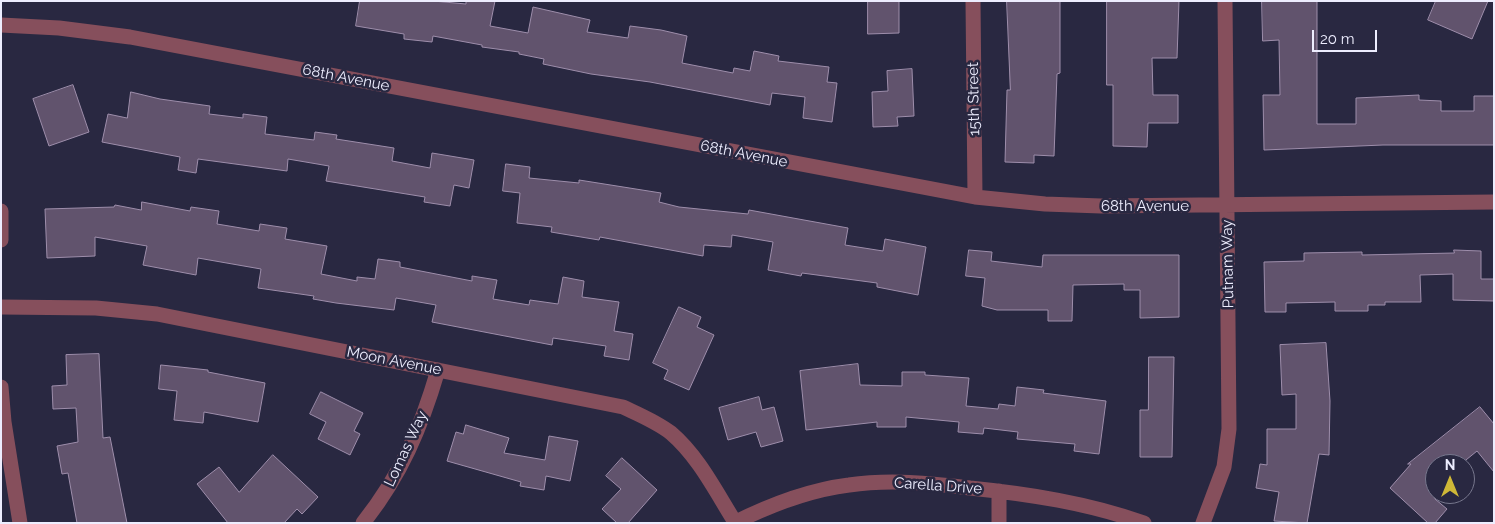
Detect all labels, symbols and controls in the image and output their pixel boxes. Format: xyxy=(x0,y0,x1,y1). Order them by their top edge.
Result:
scale bar xyxy=(1315,20,1380,52)
text: 20 m xyxy=(1320,30,1355,48)
street label: 68th Avenue xyxy=(301,61,391,95)
street label: 15th Street xyxy=(964,62,984,136)
street label: 68th Avenue xyxy=(699,137,789,171)
street label: 68th Avenue xyxy=(1101,197,1189,215)
street label: Putnam Way xyxy=(1218,219,1238,309)
street label: Moon Avenue xyxy=(345,343,443,379)
street label: Lomas Way xyxy=(381,408,431,490)
north arrow xyxy=(1425,454,1475,504)
text: N xyxy=(1445,457,1455,473)
street label: Carella Drive xyxy=(893,474,983,498)

